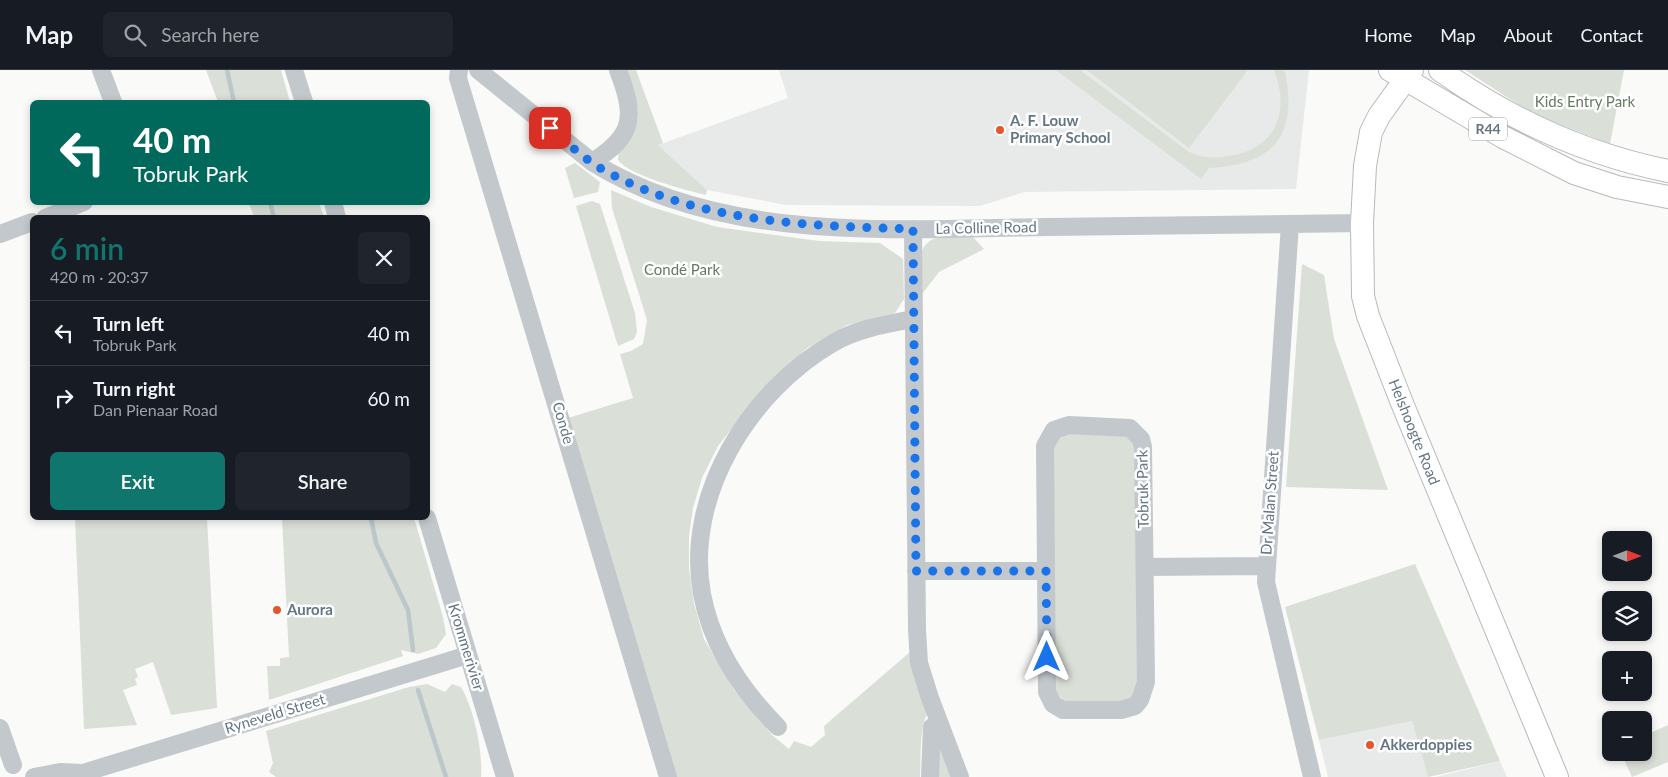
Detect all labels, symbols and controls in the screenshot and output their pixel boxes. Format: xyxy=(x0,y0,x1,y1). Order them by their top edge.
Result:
search box xyxy=(103,12,453,57)
text: Map xyxy=(25,20,73,49)
icon: search xyxy=(121,21,149,49)
text: Search here xyxy=(161,23,259,46)
text: Home xyxy=(1364,24,1412,46)
text: Map xyxy=(1440,24,1476,46)
text: About xyxy=(1504,24,1553,46)
text: Contact xyxy=(1581,24,1643,46)
park label: Kids Entry Park xyxy=(1535,92,1636,110)
pin xyxy=(529,107,571,149)
place label: A. F. Louw Primary School xyxy=(1009,111,1110,146)
icon: arrive xyxy=(536,114,564,142)
text: 40 m xyxy=(133,118,211,160)
road number: R44 xyxy=(1469,118,1507,140)
icon: left xyxy=(50,120,115,185)
marker: A. F. Louw Primary School xyxy=(994,124,1006,136)
text: Tobruk Park xyxy=(133,160,248,187)
street label: La Colline Road xyxy=(935,217,1037,237)
text: 6 min xyxy=(50,230,124,266)
button: close xyxy=(358,232,410,284)
park label: Condé Park xyxy=(644,260,720,278)
text: 420 m · 20:37 xyxy=(50,267,149,286)
text: Turn left xyxy=(93,312,164,335)
icon: left xyxy=(50,319,78,347)
text: 40 m xyxy=(367,322,410,345)
text: Tobruk Park xyxy=(93,335,177,354)
street label: Helshoogte Road xyxy=(1385,376,1444,487)
text: Turn right xyxy=(93,377,175,400)
icon: right xyxy=(50,384,78,412)
text: 60 m xyxy=(367,387,410,410)
text: Dan Pienaar Road xyxy=(93,400,218,419)
street label: Conde xyxy=(549,400,579,446)
street label: Tobruk Park xyxy=(1132,449,1152,528)
street label: Dr Malan Street xyxy=(1256,450,1282,555)
button: Exit xyxy=(50,452,225,510)
button: Share xyxy=(235,452,410,510)
north arrow xyxy=(1602,531,1652,581)
map controls xyxy=(1602,531,1652,761)
button: layers xyxy=(1602,591,1652,641)
place label: Aurora xyxy=(286,600,333,618)
street label: Krommerivier xyxy=(445,601,489,693)
marker: Aurora xyxy=(271,604,283,616)
position arrow xyxy=(1020,630,1072,682)
button: + xyxy=(1602,651,1652,701)
street label: Ryneveld Street xyxy=(222,689,328,737)
button: − xyxy=(1602,711,1652,761)
place label: Akkerdoppies xyxy=(1379,735,1472,753)
marker: Akkerdoppies xyxy=(1364,739,1376,751)

